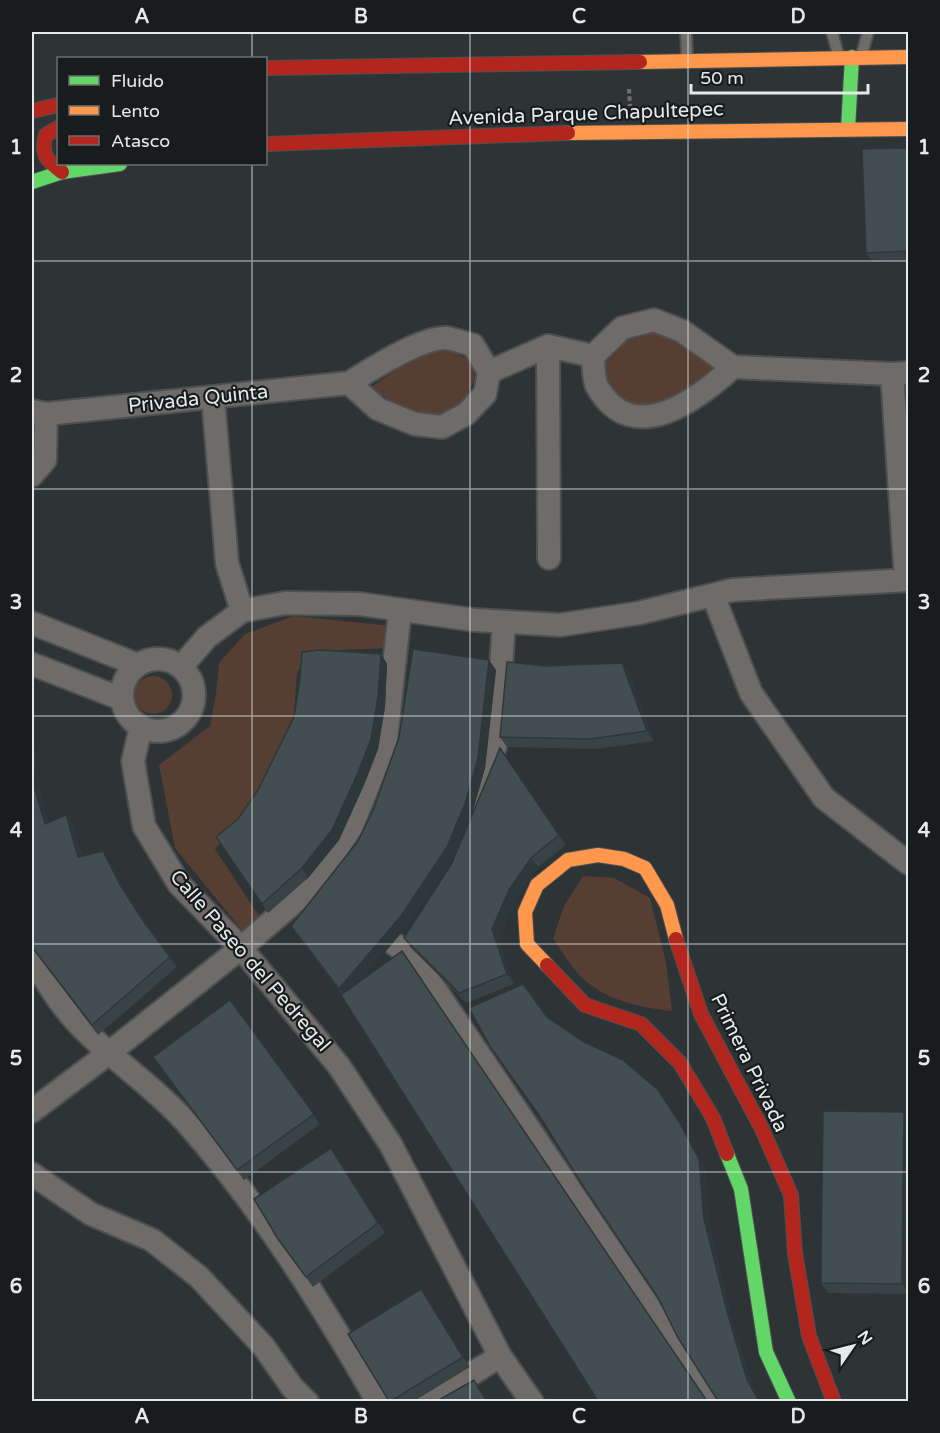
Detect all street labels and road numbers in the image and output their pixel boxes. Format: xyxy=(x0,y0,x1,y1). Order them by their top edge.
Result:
street label: Avenida Parque Chapultepec xyxy=(448,97,724,131)
street label: Privada Quinta xyxy=(127,380,269,418)
street label: Calle Paseo del Pedregal xyxy=(165,865,335,1057)
street label: Primera Privada xyxy=(705,990,793,1136)

